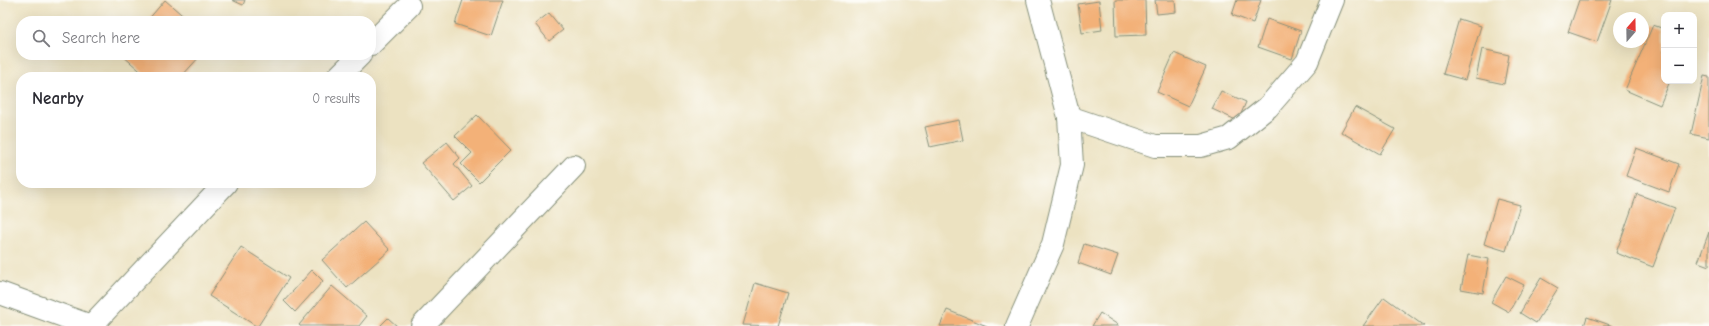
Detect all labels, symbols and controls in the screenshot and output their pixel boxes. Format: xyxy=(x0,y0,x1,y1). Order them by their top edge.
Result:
north arrow xyxy=(1613,12,1649,48)
map controls xyxy=(1661,12,1697,84)
button: + xyxy=(1661,12,1697,48)
search box xyxy=(16,16,376,60)
icon: search xyxy=(30,27,52,49)
text: Search here xyxy=(62,29,140,47)
button: − xyxy=(1661,48,1697,84)
text: Nearby xyxy=(32,89,83,108)
text: 0 results xyxy=(312,91,360,106)

